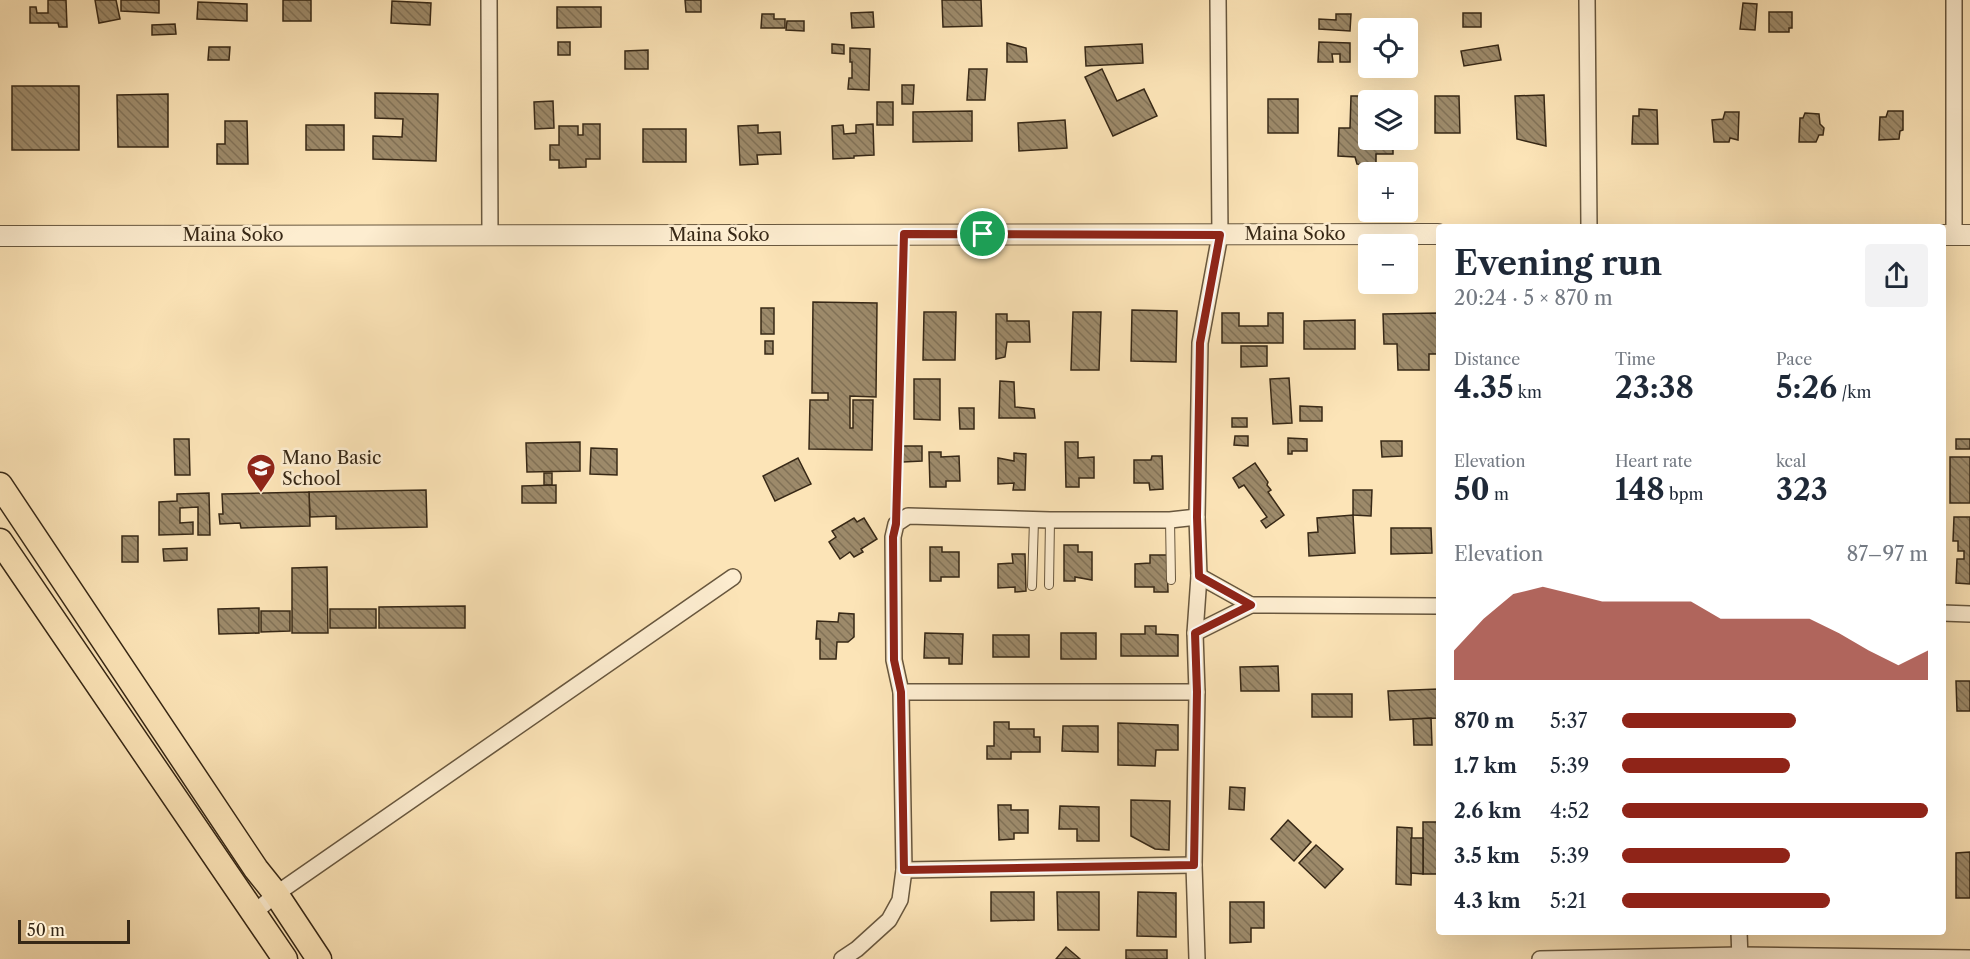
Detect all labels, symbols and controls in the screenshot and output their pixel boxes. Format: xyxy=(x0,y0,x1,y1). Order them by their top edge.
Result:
map controls xyxy=(1358,18,1418,294)
button: locate xyxy=(1358,18,1418,78)
button: layers xyxy=(1358,90,1418,150)
button: + xyxy=(1358,162,1418,222)
pin xyxy=(957,208,1008,259)
icon: arrive xyxy=(966,217,999,250)
street label: Maina Soko xyxy=(1245,223,1345,245)
street label: Maina Soko xyxy=(183,224,283,246)
street label: Maina Soko xyxy=(669,224,769,246)
button: − xyxy=(1358,234,1418,294)
text: Evening run xyxy=(1454,243,1662,284)
button: share xyxy=(1865,244,1928,307)
text: 20:24 · 5 × 870 m xyxy=(1454,286,1613,310)
text: Distance xyxy=(1454,349,1520,369)
text: Time xyxy=(1615,349,1655,369)
text: Pace xyxy=(1776,349,1812,369)
text: 4.35 xyxy=(1454,369,1514,406)
text: 23:38 xyxy=(1615,369,1694,406)
text: 5:26 xyxy=(1776,369,1837,406)
text: km xyxy=(1514,382,1542,402)
text: /km xyxy=(1837,382,1871,402)
place label: Mano Basic School xyxy=(282,447,381,490)
text: Elevation xyxy=(1454,451,1525,471)
text: Heart rate xyxy=(1615,451,1692,471)
text: kcal xyxy=(1776,451,1806,471)
school or university icon: Mano Basic School xyxy=(245,452,277,494)
text: 50 xyxy=(1454,471,1490,508)
text: 148 xyxy=(1615,471,1665,508)
text: 323 xyxy=(1776,471,1828,508)
text: m xyxy=(1490,484,1509,504)
text: bpm xyxy=(1665,484,1703,504)
text: Elevation xyxy=(1454,542,1543,566)
text: 87–97 m xyxy=(1846,542,1928,566)
text: 870 m xyxy=(1454,709,1514,733)
text: 5:37 xyxy=(1550,709,1587,733)
text: 1.7 km xyxy=(1454,754,1517,778)
text: 5:39 xyxy=(1550,754,1589,778)
text: 2.6 km xyxy=(1454,799,1521,823)
text: 4:52 xyxy=(1550,799,1590,823)
text: 3.5 km xyxy=(1454,844,1520,868)
text: 5:39 xyxy=(1550,844,1589,868)
text: 4.3 km xyxy=(1454,889,1521,913)
text: 5:21 xyxy=(1550,889,1586,913)
scale bar xyxy=(18,917,130,944)
text: 50 m xyxy=(27,920,65,940)

